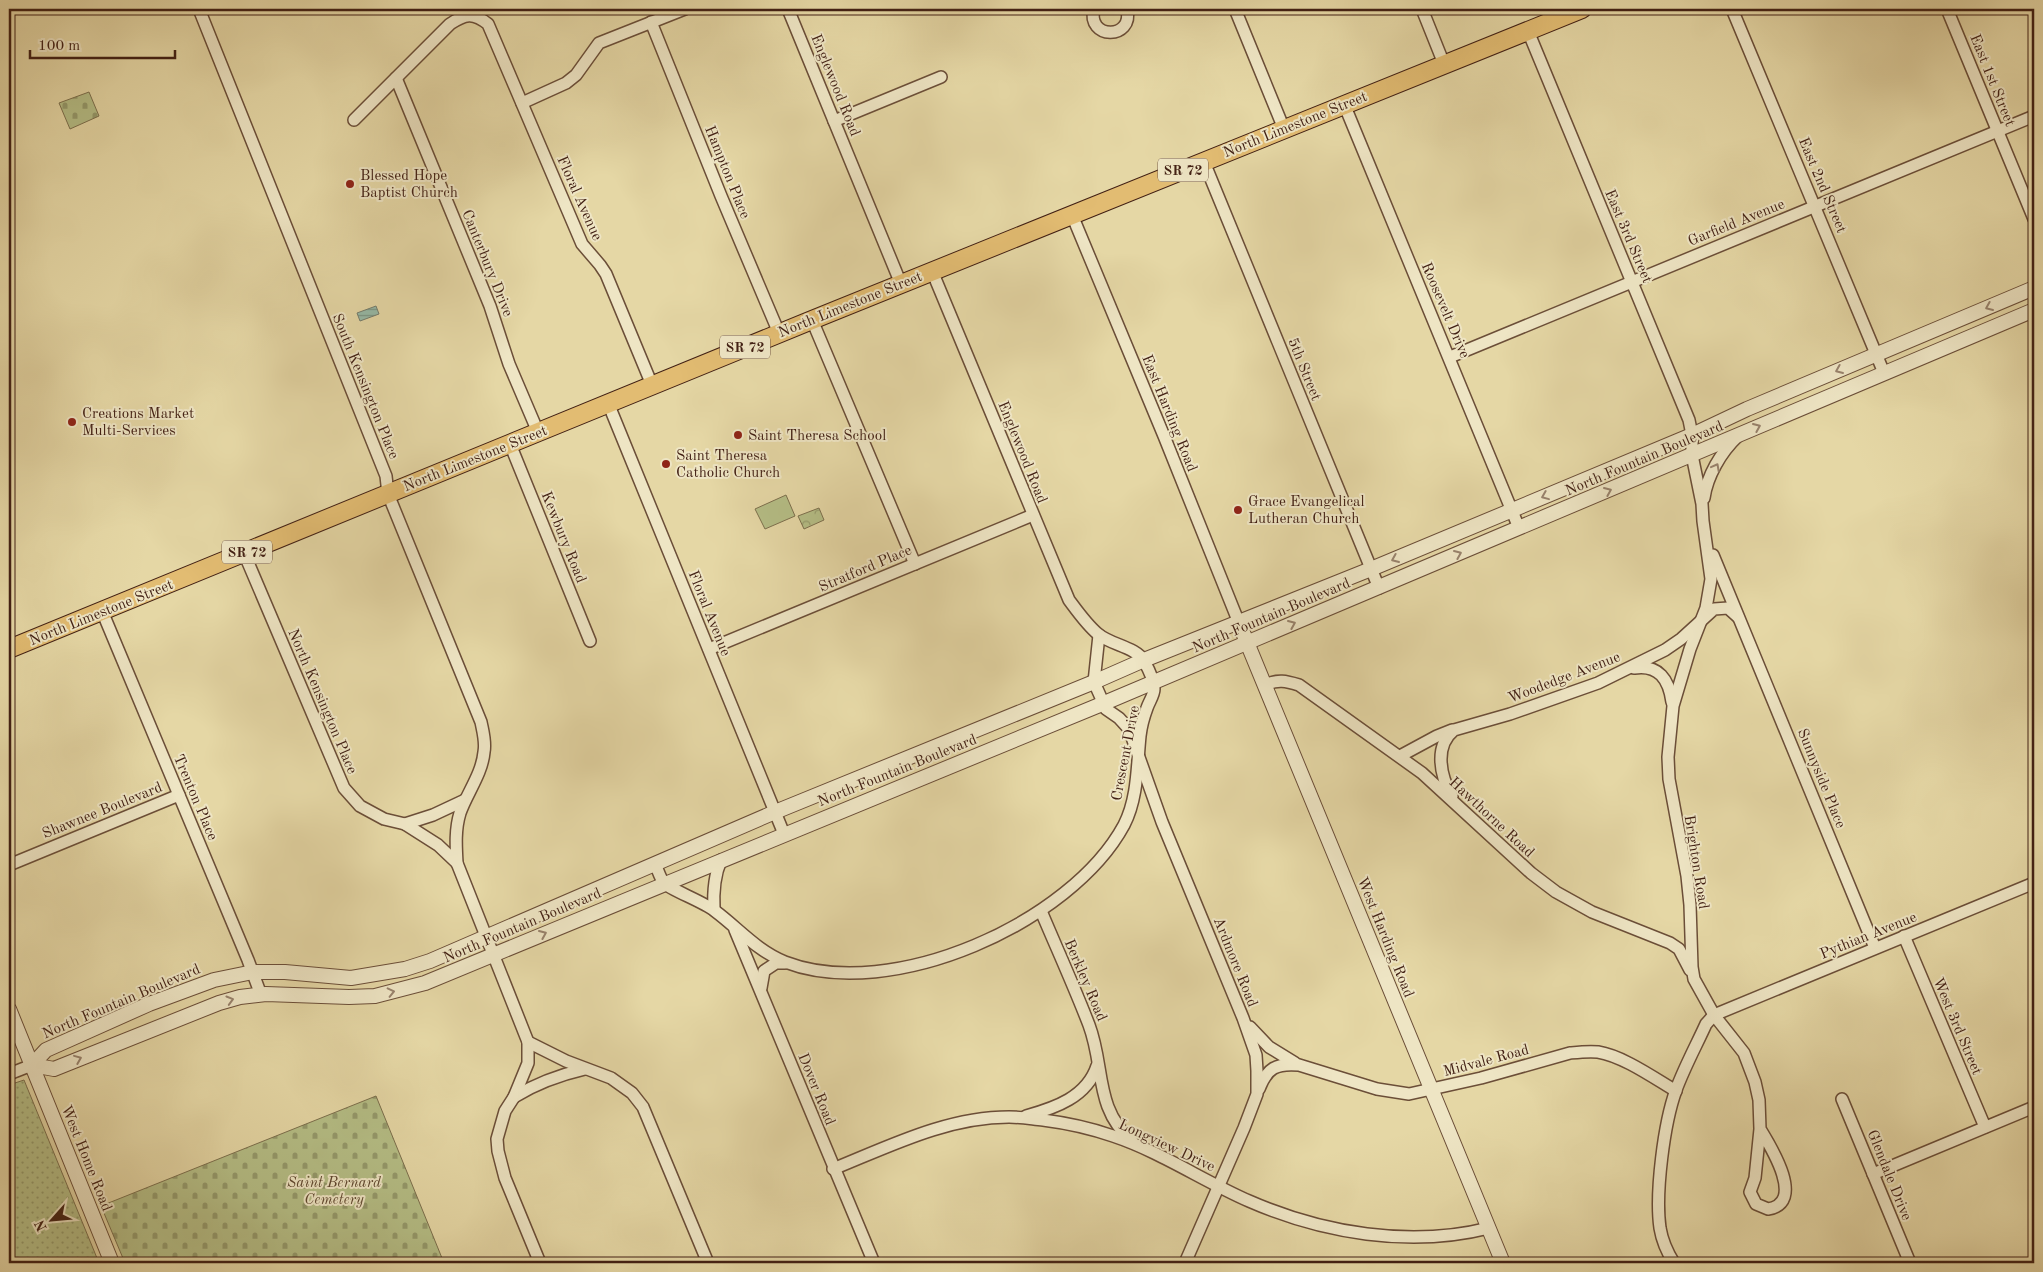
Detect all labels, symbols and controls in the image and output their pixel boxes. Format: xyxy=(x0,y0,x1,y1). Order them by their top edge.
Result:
scale bar xyxy=(30,28,175,60)
street label: Englewood Road xyxy=(807,32,862,139)
street label: East 1st Street xyxy=(1966,32,2017,129)
text: 100 m xyxy=(38,39,80,54)
street label: North Limestone Street xyxy=(1221,90,1370,161)
street label: Hampton Place xyxy=(701,124,752,221)
street label: East 2nd Street xyxy=(1795,136,1849,236)
street label: Floral Avenue xyxy=(553,154,604,243)
road number: SR 72 xyxy=(1158,158,1208,182)
place label: Blessed Hope Baptist Church xyxy=(360,169,458,201)
marker: Blessed Hope Baptist Church xyxy=(344,178,356,190)
street label: East 3rd Street xyxy=(1601,187,1654,286)
street label: Garfield Avenue xyxy=(1686,197,1787,250)
street label: Canterbury Drive xyxy=(458,208,515,319)
street label: Roosevelt Drive xyxy=(1418,260,1472,361)
street label: North Limestone Street xyxy=(776,270,925,341)
one-way arrow xyxy=(1985,301,1994,311)
street label: South Kensington Place xyxy=(329,312,401,462)
road number: SR 72 xyxy=(720,336,770,358)
street label: 5th Street xyxy=(1284,336,1323,403)
street label: East Harding Road xyxy=(1138,353,1199,474)
one-way arrow xyxy=(1835,363,1844,374)
street label: Englewood Road xyxy=(994,399,1049,506)
place label: Creations Market Multi-Services xyxy=(82,407,194,439)
marker: Creations Market Multi-Services xyxy=(66,416,78,428)
street label: North Fountain Boulevard xyxy=(1563,419,1726,499)
one-way arrow xyxy=(1752,423,1761,433)
street label: North Limestone Street xyxy=(401,424,550,495)
marker: Saint Theresa School xyxy=(732,429,744,441)
place label: Saint Theresa School xyxy=(748,429,886,444)
place label: Saint Theresa Catholic Church xyxy=(676,449,780,481)
marker: Saint Theresa Catholic Church xyxy=(660,458,672,470)
one-way arrow xyxy=(1710,463,1720,472)
one-way arrow xyxy=(1603,486,1612,497)
one-way arrow xyxy=(1541,489,1550,500)
street label: Kewbury Road xyxy=(537,490,588,586)
place label: Grace Evangelical Lutheran Church xyxy=(1248,495,1364,527)
marker: Grace Evangelical Lutheran Church xyxy=(1232,504,1244,516)
road number: SR 72 xyxy=(222,540,272,564)
street label: Stratford Place xyxy=(817,543,914,596)
one-way arrow xyxy=(1453,550,1462,560)
one-way arrow xyxy=(1392,553,1400,563)
street label: Floral Avenue xyxy=(685,569,733,659)
street label: North Fountain Boulevard xyxy=(1190,576,1353,656)
street label: North Limestone Street xyxy=(27,578,176,649)
one-way arrow xyxy=(1287,620,1296,631)
street label: North Kensington Place xyxy=(284,627,359,776)
street label: Woodedge Avenue xyxy=(1506,650,1623,707)
street label: Crescent Drive xyxy=(1110,704,1143,802)
street label: Sunnyside Place xyxy=(1794,727,1847,831)
street label: North Fountain Boulevard xyxy=(816,733,979,810)
street label: Trenton Place xyxy=(170,752,220,843)
street label: Hawthorne Road xyxy=(1446,775,1536,861)
street label: Shawnee Boulevard xyxy=(40,780,165,842)
street label: Brighton Road xyxy=(1681,814,1710,911)
street label: West Harding Road xyxy=(1354,875,1416,1000)
street label: North Fountain Boulevard xyxy=(441,886,604,966)
street label: Pythian Avenue xyxy=(1818,910,1919,963)
street label: Ardmore Road xyxy=(1210,915,1260,1010)
one-way arrow xyxy=(538,930,547,941)
street label: Berkley Road xyxy=(1061,937,1109,1024)
street label: North Fountain Boulevard xyxy=(40,962,203,1042)
street label: West 3rd Street xyxy=(1929,976,1984,1077)
one-way arrow xyxy=(387,987,396,998)
one-way arrow xyxy=(225,995,233,1005)
street label: Midvale Road xyxy=(1442,1043,1531,1080)
street label: Dover Road xyxy=(794,1051,837,1128)
one-way arrow xyxy=(74,1055,82,1065)
street label: West Home Road xyxy=(57,1103,114,1214)
street label: Longview Drive xyxy=(1116,1117,1217,1175)
street label: Glendale Drive xyxy=(1864,1128,1914,1223)
park label: Saint Bernard Cemetery xyxy=(287,1176,382,1208)
north arrow xyxy=(28,1194,78,1244)
text: N xyxy=(33,1217,50,1233)

